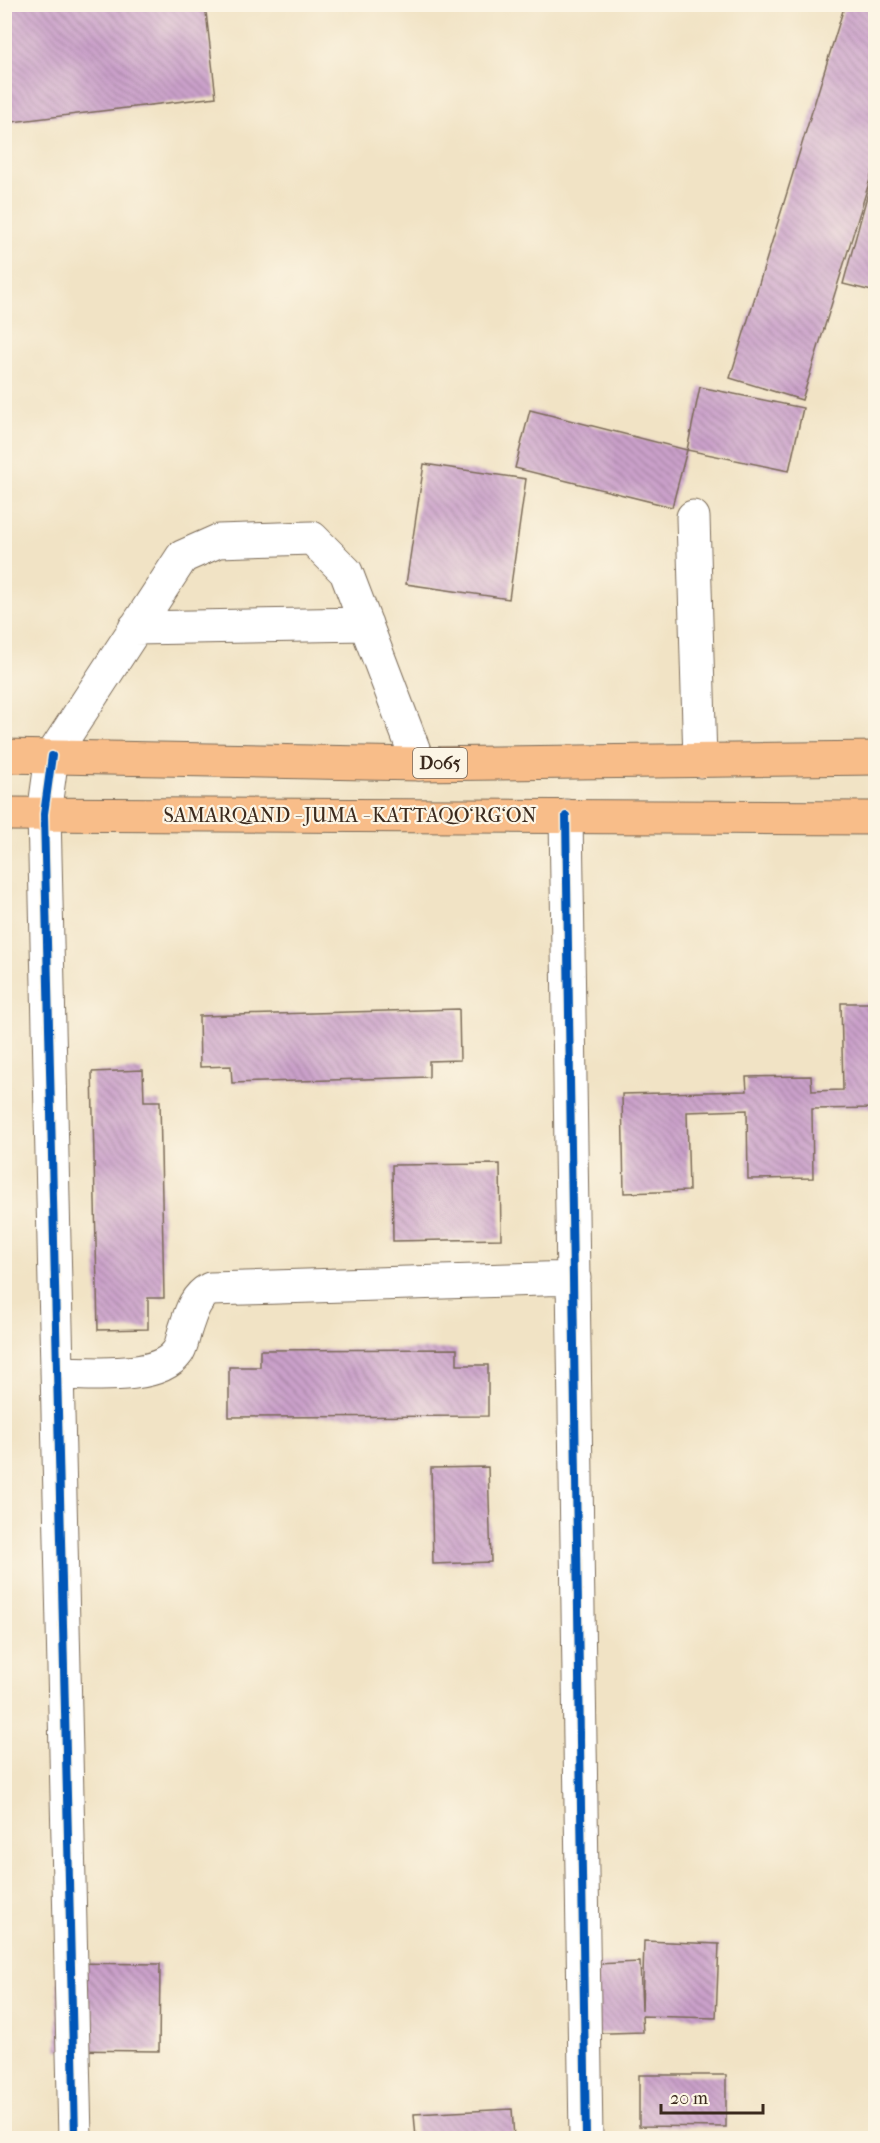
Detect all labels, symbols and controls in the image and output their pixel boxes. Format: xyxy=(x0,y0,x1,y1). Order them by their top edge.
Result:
road number: D065 xyxy=(413,748,467,778)
street label: SAMARQAND - JUMA - KATTAQO‘RG‘ON xyxy=(163,804,537,827)
scale bar xyxy=(661,2077,763,2115)
text: 20 m xyxy=(670,2088,708,2109)

